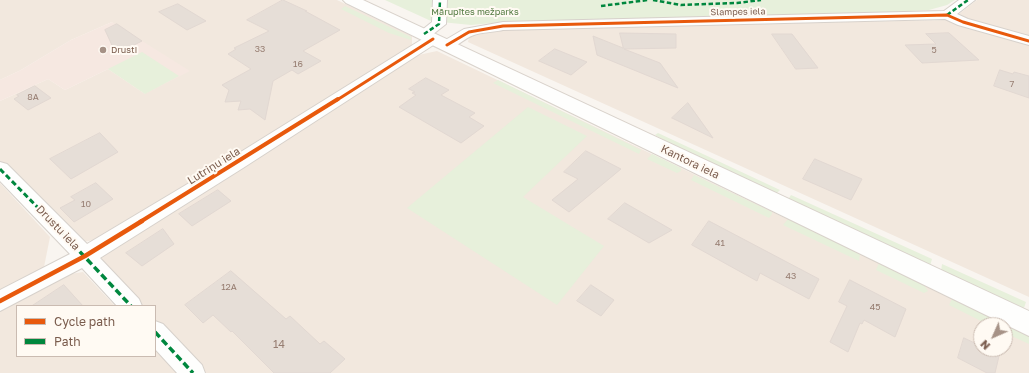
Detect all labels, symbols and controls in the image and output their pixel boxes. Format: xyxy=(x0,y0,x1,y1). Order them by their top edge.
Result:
street label: Slampes iela xyxy=(710,6,766,18)
park label: Mārupītes mežparks xyxy=(431,7,519,17)
house number: 33 xyxy=(255,44,265,54)
marker: Drusti xyxy=(98,45,108,55)
place label: Drusti xyxy=(111,45,137,55)
house number: 5 xyxy=(931,45,937,55)
house number: 16 xyxy=(293,59,303,69)
house number: 7 xyxy=(1010,79,1014,89)
house number: 8A xyxy=(27,92,39,102)
street label: Kantora iela xyxy=(659,142,721,182)
street label: Lutriņu iela xyxy=(185,145,243,187)
house number: 10 xyxy=(81,199,91,209)
street label: Drustu iela xyxy=(33,203,83,253)
house number: 41 xyxy=(715,238,725,248)
house number: 43 xyxy=(786,271,796,281)
house number: 12A xyxy=(221,282,237,292)
house number: 45 xyxy=(870,302,880,312)
legend xyxy=(16,305,156,357)
text: Cycle path xyxy=(54,314,115,329)
north arrow xyxy=(973,317,1013,357)
text: Path xyxy=(54,334,81,349)
house number: 14 xyxy=(273,338,285,352)
text: N xyxy=(977,338,992,353)

